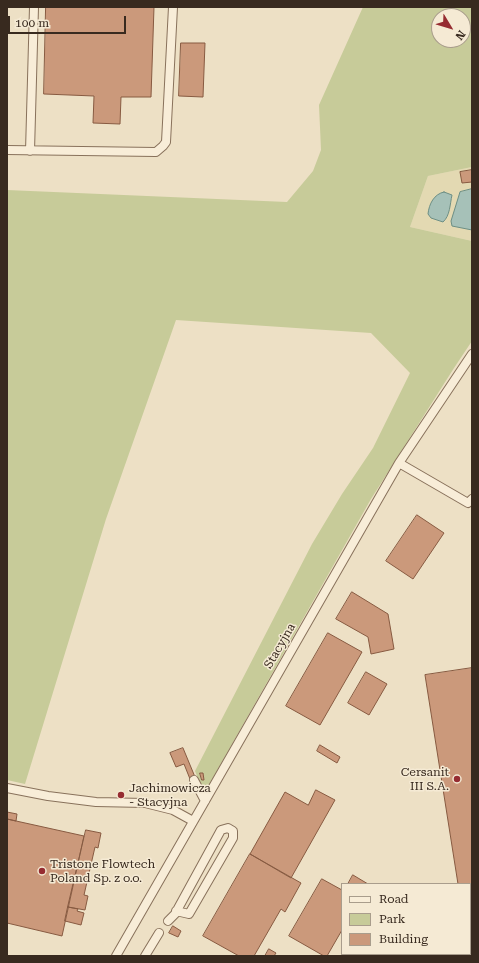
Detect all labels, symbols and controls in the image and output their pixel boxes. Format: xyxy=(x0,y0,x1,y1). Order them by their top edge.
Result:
scale bar xyxy=(10,8,128,34)
north arrow xyxy=(431,8,471,48)
text: 100 m xyxy=(15,16,49,30)
text: N xyxy=(452,28,468,42)
street label: Stacyjna xyxy=(261,621,299,671)
place label: Cersanit III S.A. xyxy=(401,765,449,793)
marker: Cersanit III S.A. xyxy=(452,774,462,784)
place label: Jachimowicza - Stacyjna xyxy=(129,781,211,809)
marker: Jachimowicza - Stacyjna xyxy=(116,790,126,800)
place label: Tristone Flowtech Poland Sp. z o.o. xyxy=(50,857,155,885)
marker: Tristone Flowtech Poland Sp. z o.o. xyxy=(37,866,47,876)
legend xyxy=(341,883,471,955)
text: Road xyxy=(379,892,408,906)
text: Park xyxy=(379,912,405,926)
text: Building xyxy=(379,932,428,946)

